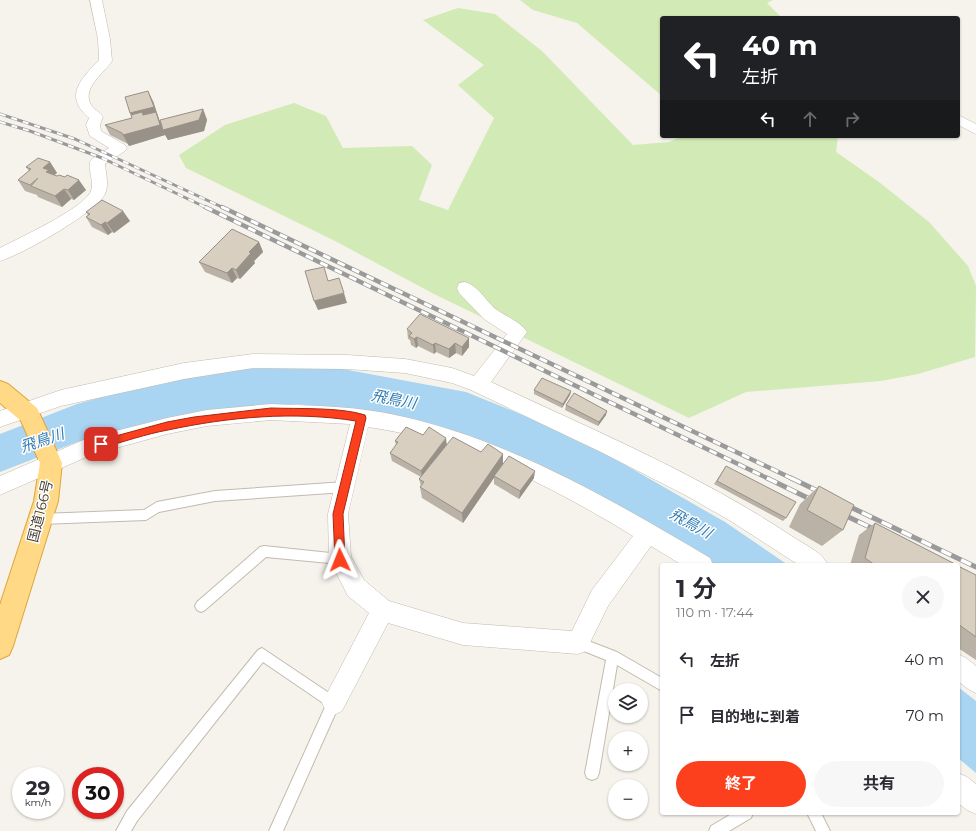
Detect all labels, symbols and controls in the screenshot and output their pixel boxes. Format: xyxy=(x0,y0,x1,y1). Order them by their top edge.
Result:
text: 40 m xyxy=(742,28,818,62)
icon: left xyxy=(676,32,728,84)
text: 左折 xyxy=(742,66,778,88)
icon: left xyxy=(757,108,779,130)
icon: ahead xyxy=(799,108,821,130)
icon: right xyxy=(841,108,863,130)
water label: 飛鳥川 xyxy=(370,385,420,413)
water label: 飛鳥川 xyxy=(18,423,68,456)
pin xyxy=(84,427,118,461)
icon: arrive xyxy=(90,433,112,455)
street label: 国道166号 xyxy=(24,478,56,544)
water label: 飛鳥川 xyxy=(667,504,717,543)
position arrow xyxy=(319,539,361,581)
text: 1 分 xyxy=(676,574,716,603)
button: close xyxy=(902,576,944,618)
text: 110 m · 17:44 xyxy=(676,604,753,620)
icon: left xyxy=(676,648,698,670)
text: 40 m xyxy=(904,650,944,669)
text: 左折 xyxy=(710,651,740,670)
map controls xyxy=(608,683,648,819)
button: layers xyxy=(608,683,648,723)
icon: arrive xyxy=(676,704,698,726)
text: 70 m xyxy=(906,706,944,725)
text: 目的地に到着 xyxy=(710,707,800,726)
button: + xyxy=(608,731,648,771)
button: 終了 xyxy=(676,761,806,807)
button: 共有 xyxy=(814,761,944,807)
speed limit sign: 30 xyxy=(72,767,124,819)
text: 29 xyxy=(26,776,50,800)
button: − xyxy=(608,779,648,819)
text: km/h xyxy=(25,796,51,809)

